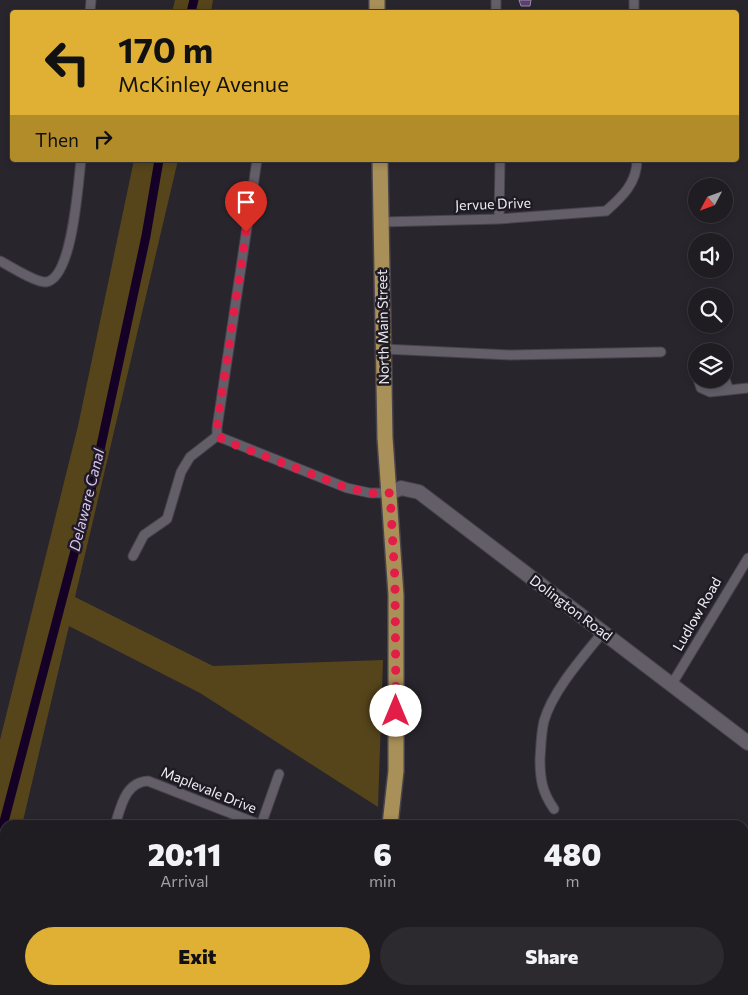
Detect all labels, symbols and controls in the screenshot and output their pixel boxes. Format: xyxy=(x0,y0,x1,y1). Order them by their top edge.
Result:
text: 170 m xyxy=(118,27,213,70)
icon: left xyxy=(35,30,100,95)
text: McKinley Avenue xyxy=(118,70,289,97)
icon: right xyxy=(89,125,117,153)
text: Then xyxy=(35,128,79,151)
north arrow xyxy=(688,178,732,222)
map controls xyxy=(688,178,733,388)
pin xyxy=(225,181,267,232)
icon: arrive xyxy=(232,188,260,216)
street label: Jervue Drive xyxy=(455,194,531,213)
button: sound xyxy=(688,233,733,278)
street label: North Main Street xyxy=(373,269,392,385)
button: search xyxy=(688,288,733,333)
button: layers xyxy=(688,343,733,388)
water label: Delaware Canal xyxy=(65,446,108,553)
street label: Dolington Road xyxy=(527,571,616,644)
street label: Ludlow Road xyxy=(669,574,724,654)
position arrow xyxy=(369,684,421,736)
street label: Maplevale Drive xyxy=(159,763,259,816)
text: 20:11 xyxy=(148,835,221,872)
text: 6 xyxy=(373,835,392,872)
text: 480 xyxy=(544,835,601,872)
text: Arrival xyxy=(160,871,209,890)
text: min xyxy=(369,871,396,890)
text: m xyxy=(566,871,580,890)
button: Exit xyxy=(25,927,370,985)
button: Share xyxy=(380,927,724,985)

